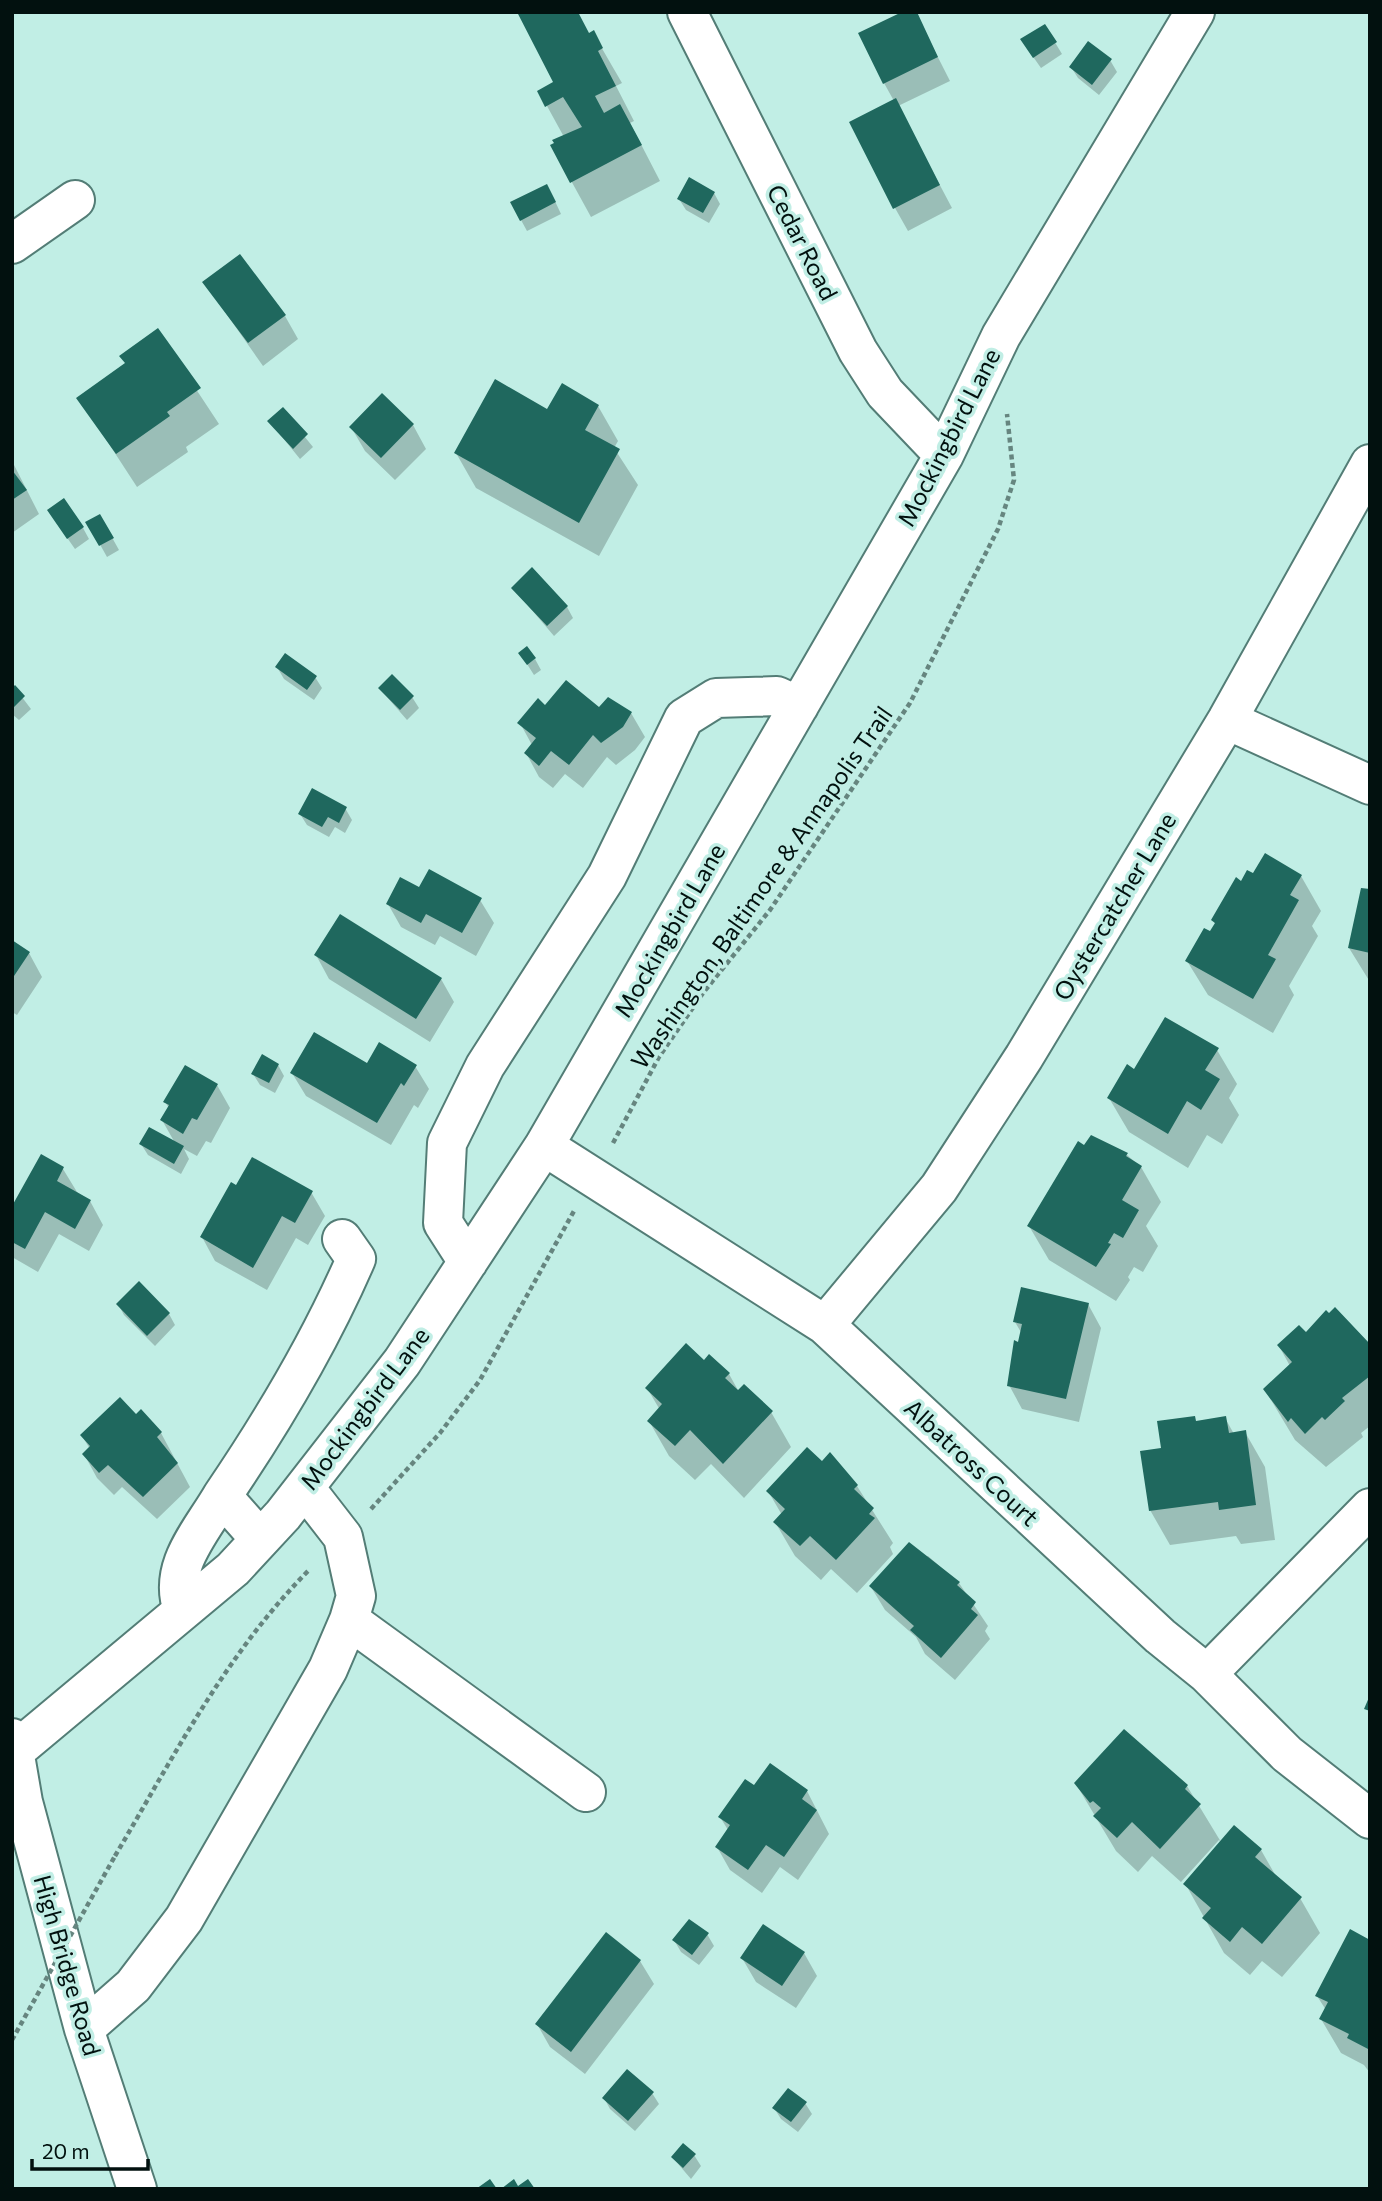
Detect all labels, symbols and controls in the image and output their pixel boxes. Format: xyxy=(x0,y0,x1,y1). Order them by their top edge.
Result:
street label: Cedar Road xyxy=(762,179,844,305)
street label: Mockingbird Lane xyxy=(891,343,1005,531)
street label: Washington, Baltimore & Annapolis Trail xyxy=(624,700,898,1074)
street label: Oystercatcher Lane xyxy=(1047,807,1181,1005)
street label: Mockingbird Lane xyxy=(608,838,730,1022)
street label: Mockingbird Lane xyxy=(294,1321,434,1495)
street label: Albatross Court xyxy=(899,1393,1045,1532)
street label: High Bridge Road xyxy=(28,1871,108,2059)
scale bar xyxy=(32,2128,147,2172)
text: 20 m xyxy=(42,2138,90,2163)

